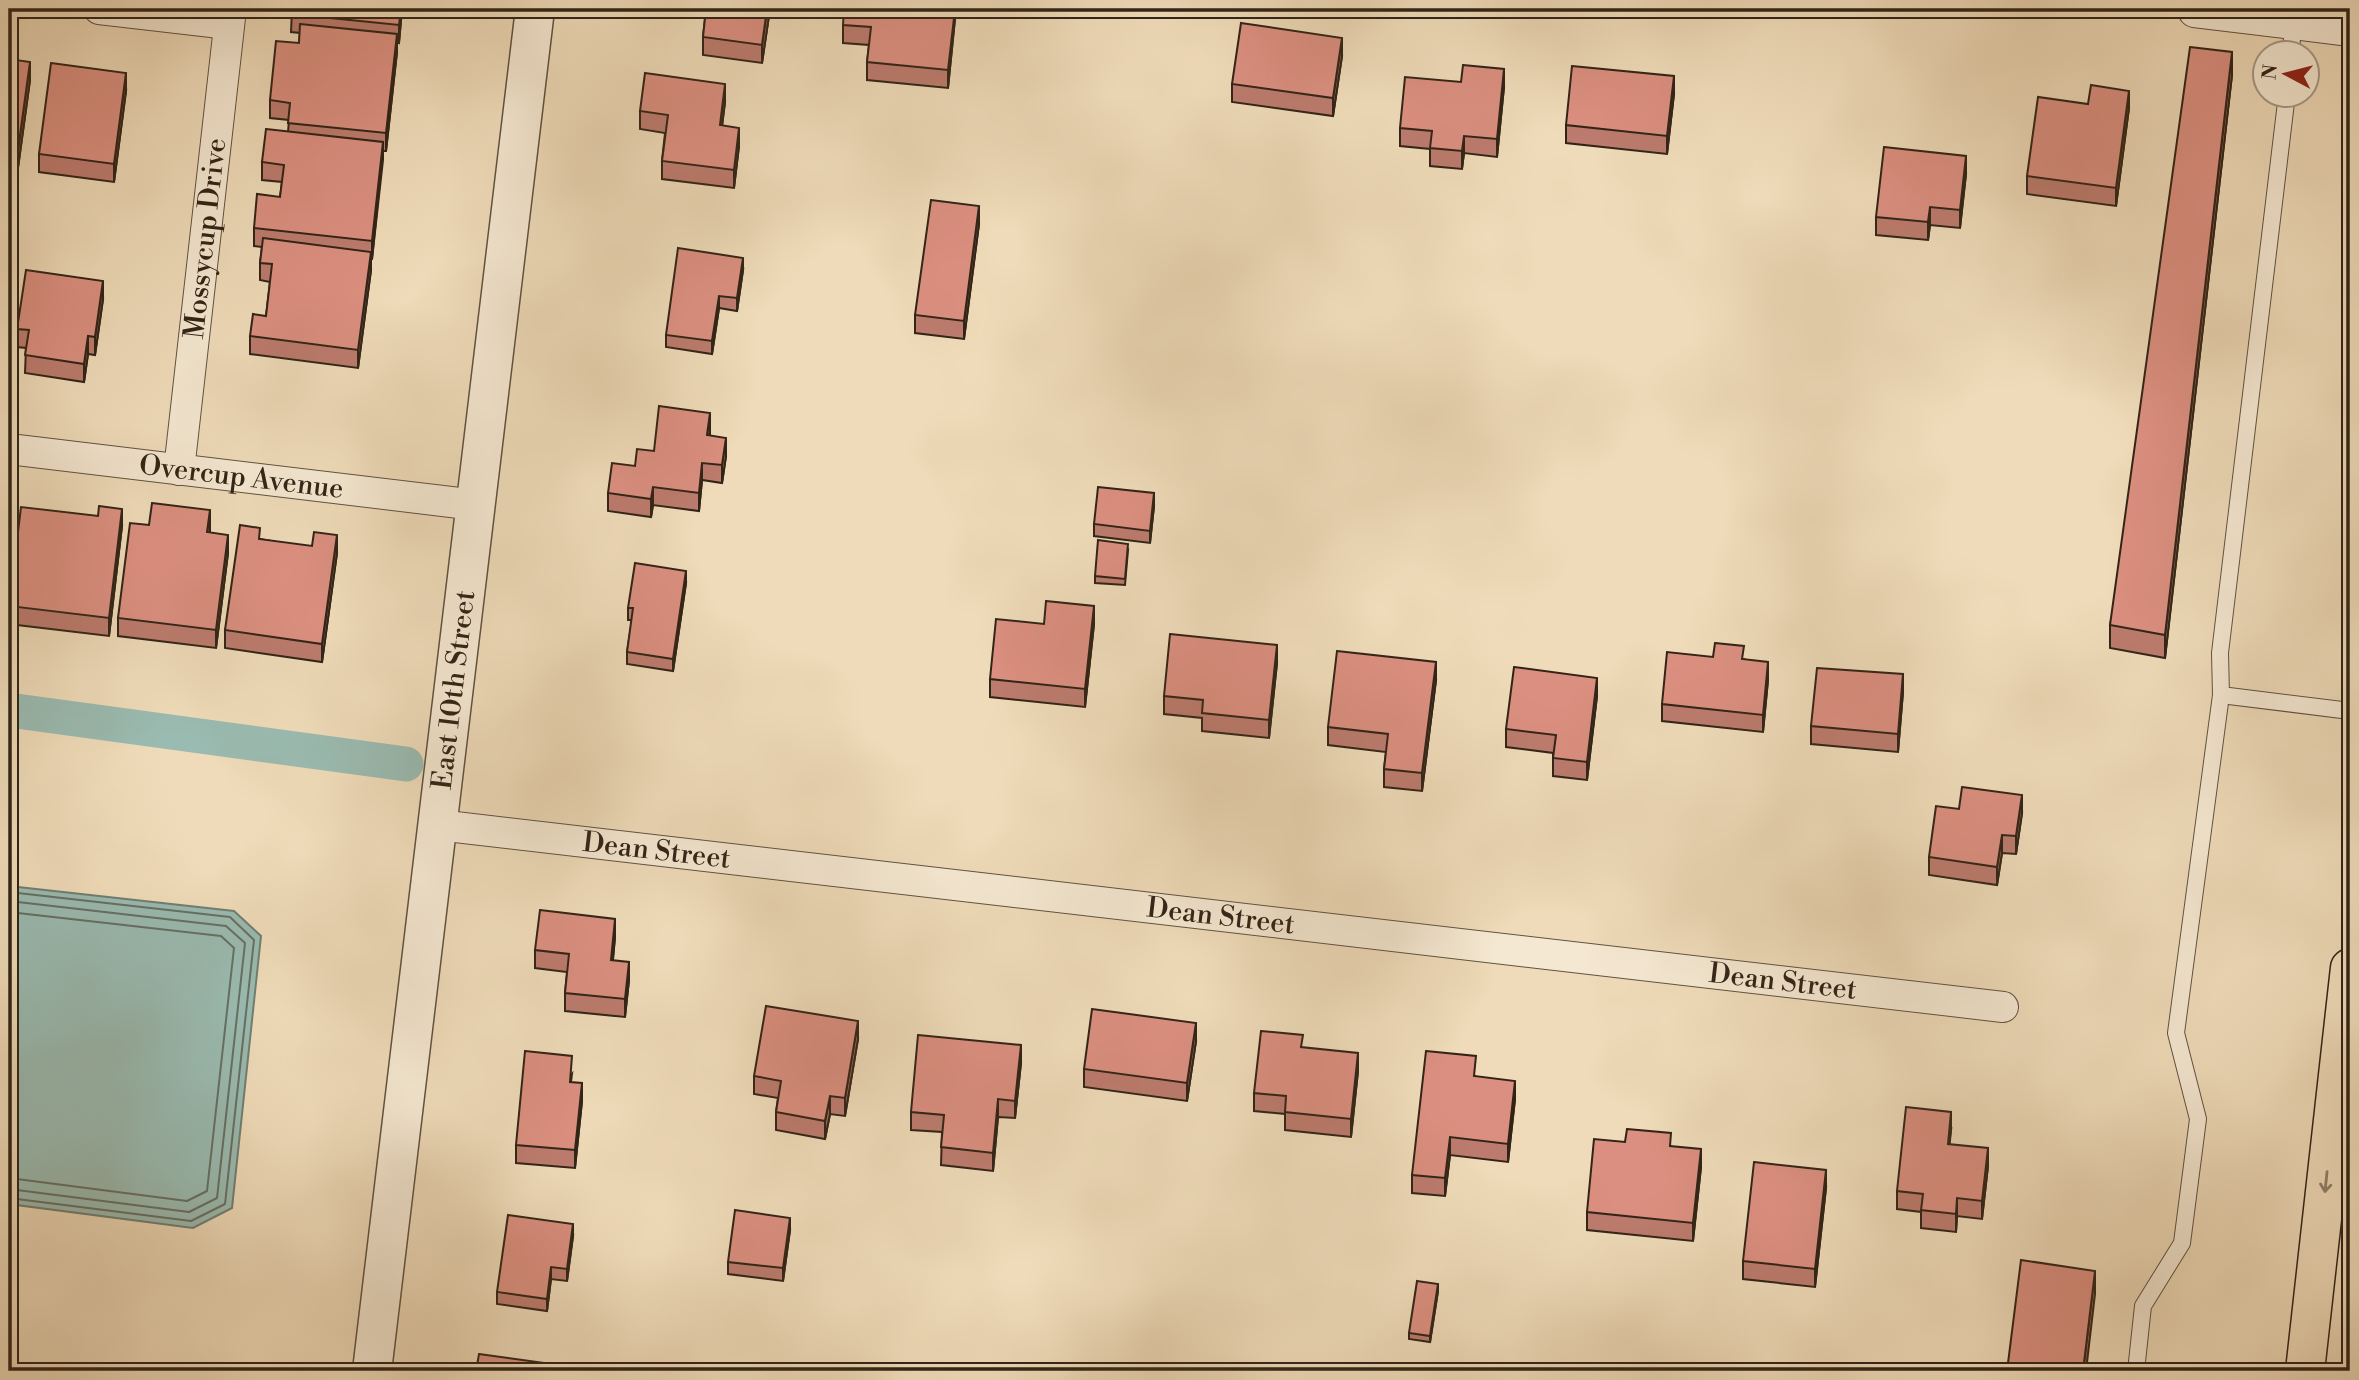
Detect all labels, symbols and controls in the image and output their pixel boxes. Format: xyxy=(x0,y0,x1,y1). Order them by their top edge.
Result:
north arrow xyxy=(2250,38,2320,108)
text: N xyxy=(2257,63,2283,81)
street label: Mossycup Drive xyxy=(176,136,234,341)
street label: Overcup Avenue xyxy=(137,447,346,506)
street label: East 10th Street xyxy=(424,588,483,791)
street label: Dean Street xyxy=(581,824,732,876)
street label: Dean Street xyxy=(1145,890,1297,942)
street label: Dean Street xyxy=(1707,955,1859,1007)
one-way arrow xyxy=(2320,1170,2333,1193)

